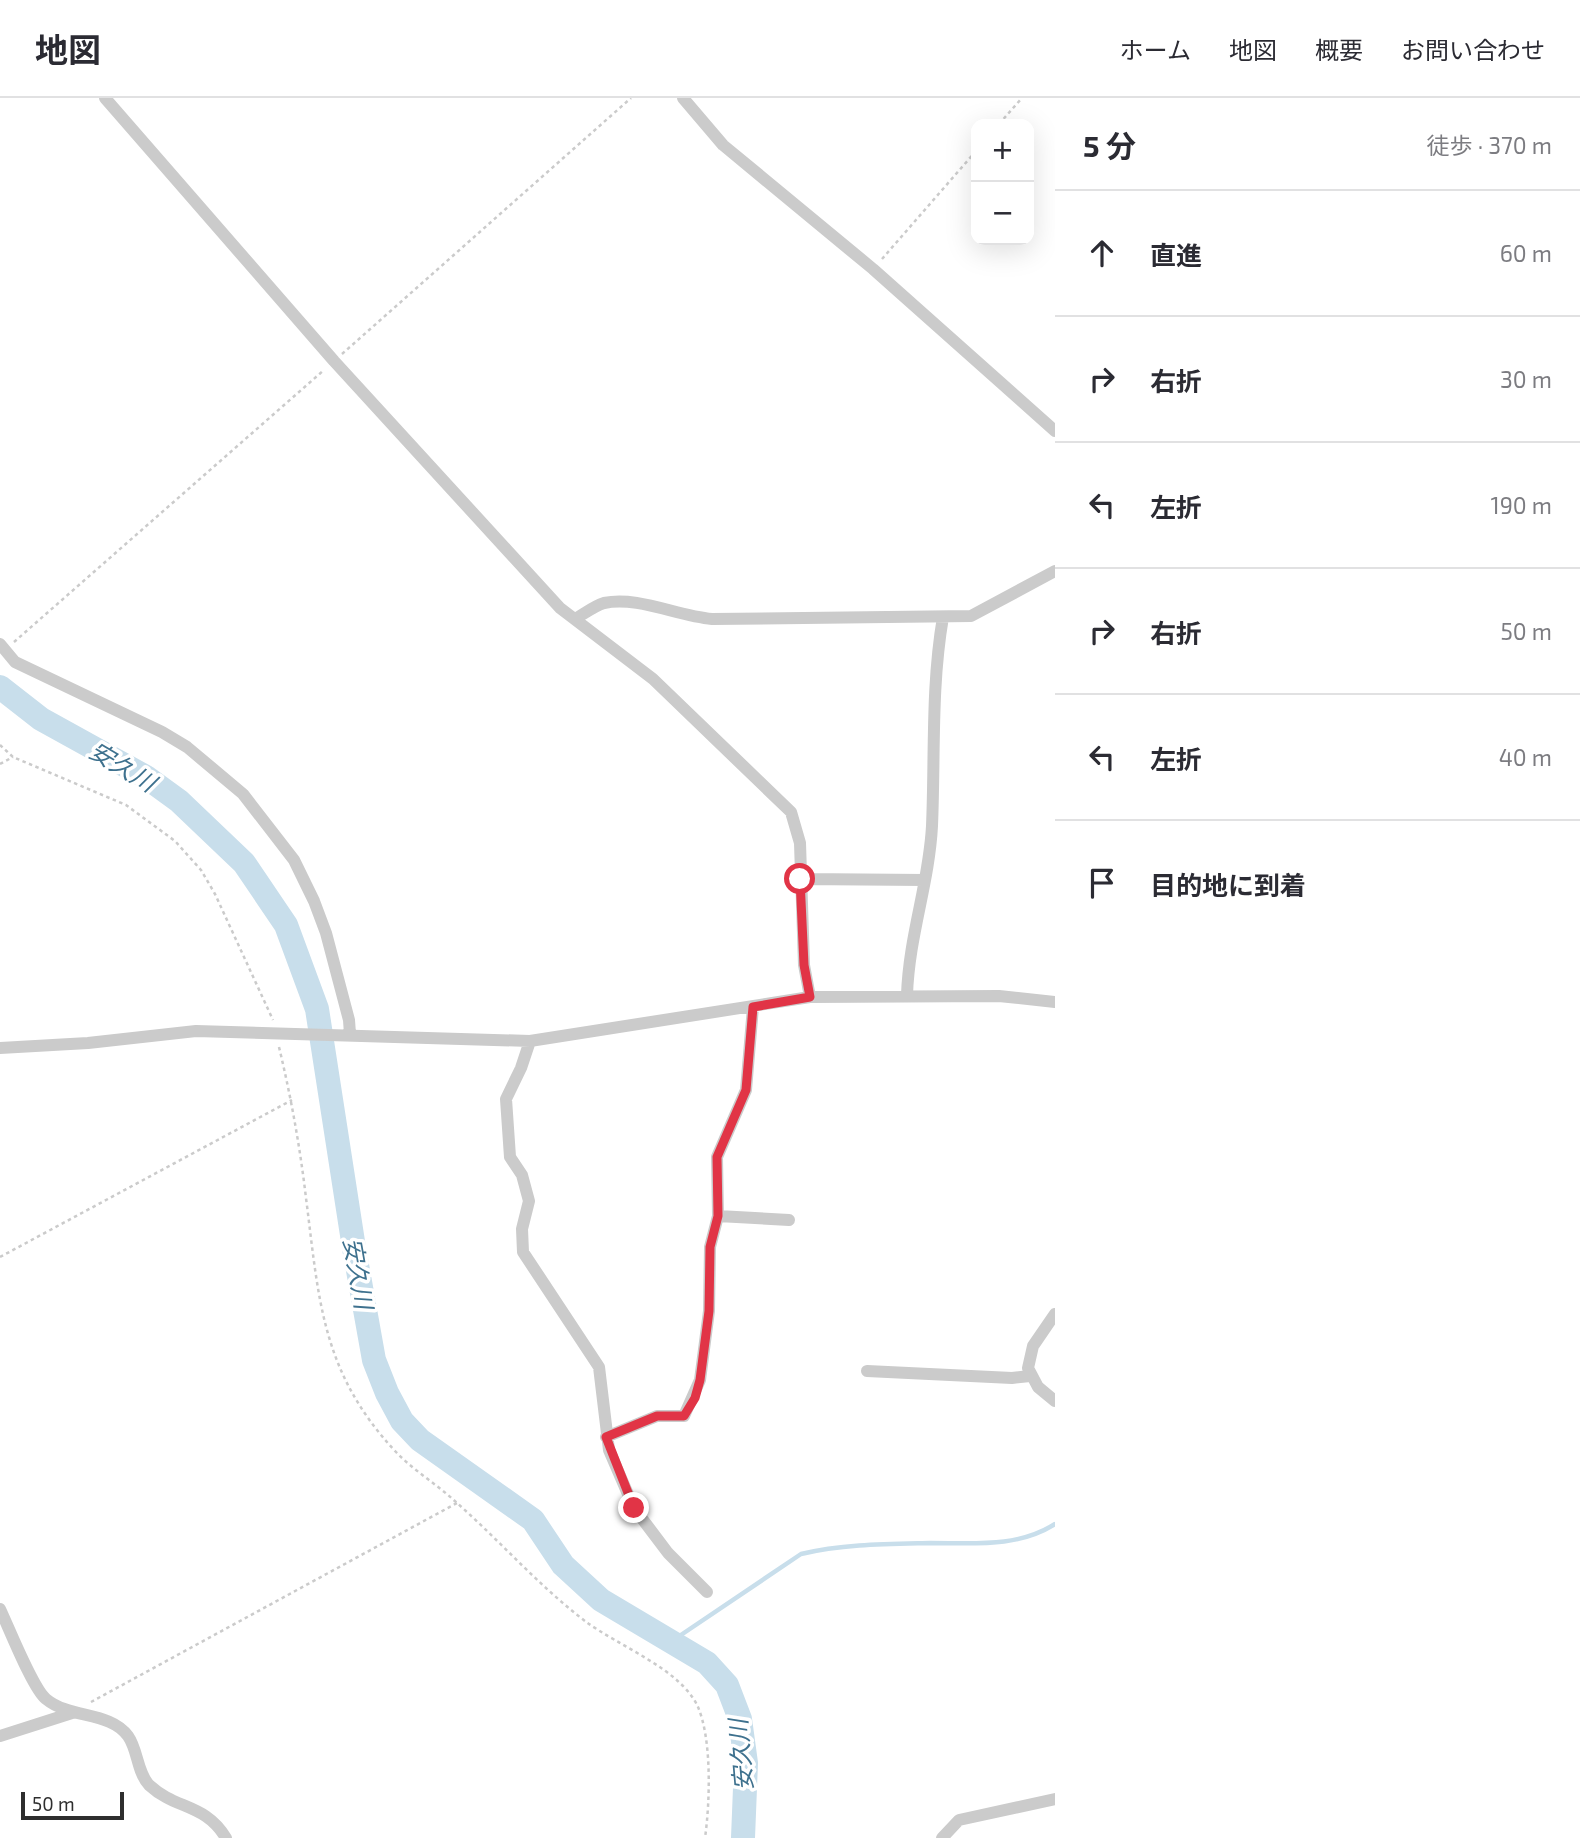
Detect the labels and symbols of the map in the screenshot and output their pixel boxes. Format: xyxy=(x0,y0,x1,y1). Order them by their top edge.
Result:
water label: 安久川 xyxy=(85,735,164,799)
route start xyxy=(784,863,815,894)
water label: 安久川 xyxy=(338,1235,380,1314)
route end xyxy=(618,1492,649,1523)
water label: 安久川 xyxy=(722,1715,758,1792)
scale bar xyxy=(21,1789,124,1821)

